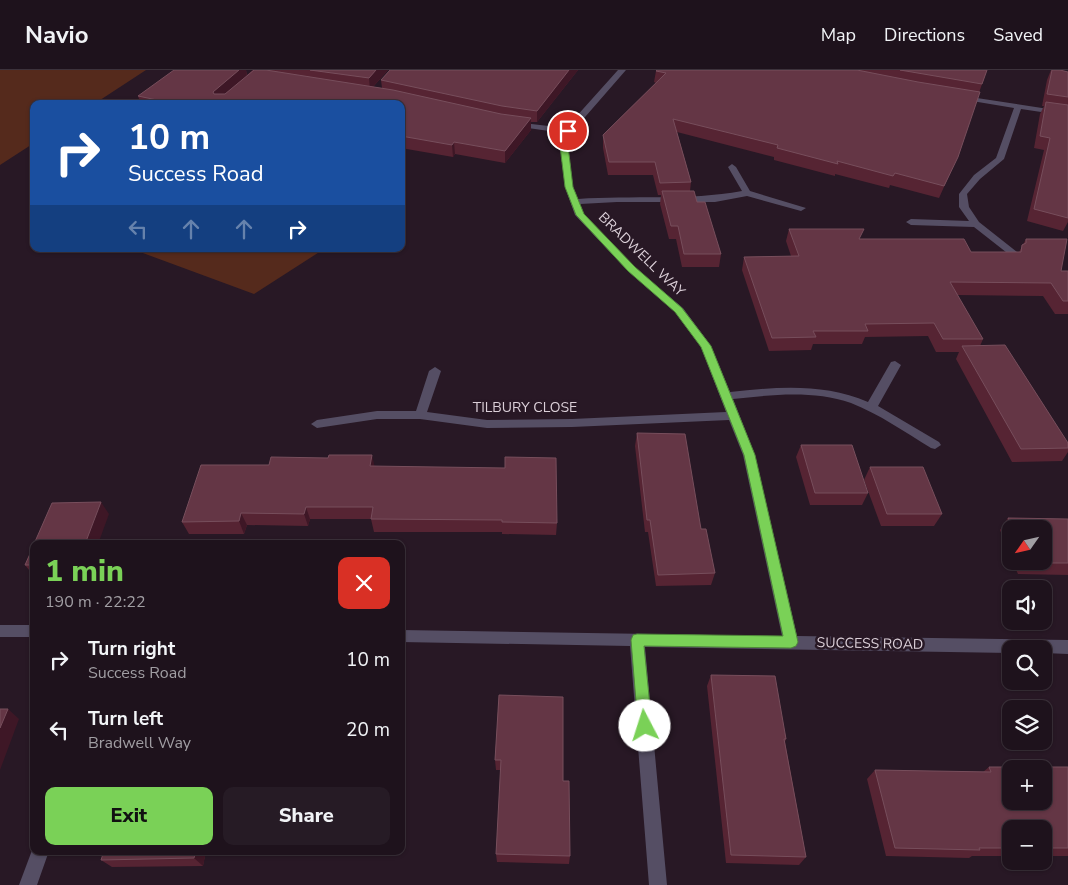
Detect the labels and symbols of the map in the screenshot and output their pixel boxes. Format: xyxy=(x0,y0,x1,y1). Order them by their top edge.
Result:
pin xyxy=(547,110,589,152)
street label: BRADWELL WAY xyxy=(594,208,690,301)
street label: TILBURY CLOSE xyxy=(473,398,577,417)
north arrow xyxy=(1002,520,1052,570)
street label: SUCCESS ROAD xyxy=(817,633,923,654)
position arrow xyxy=(618,699,670,751)

